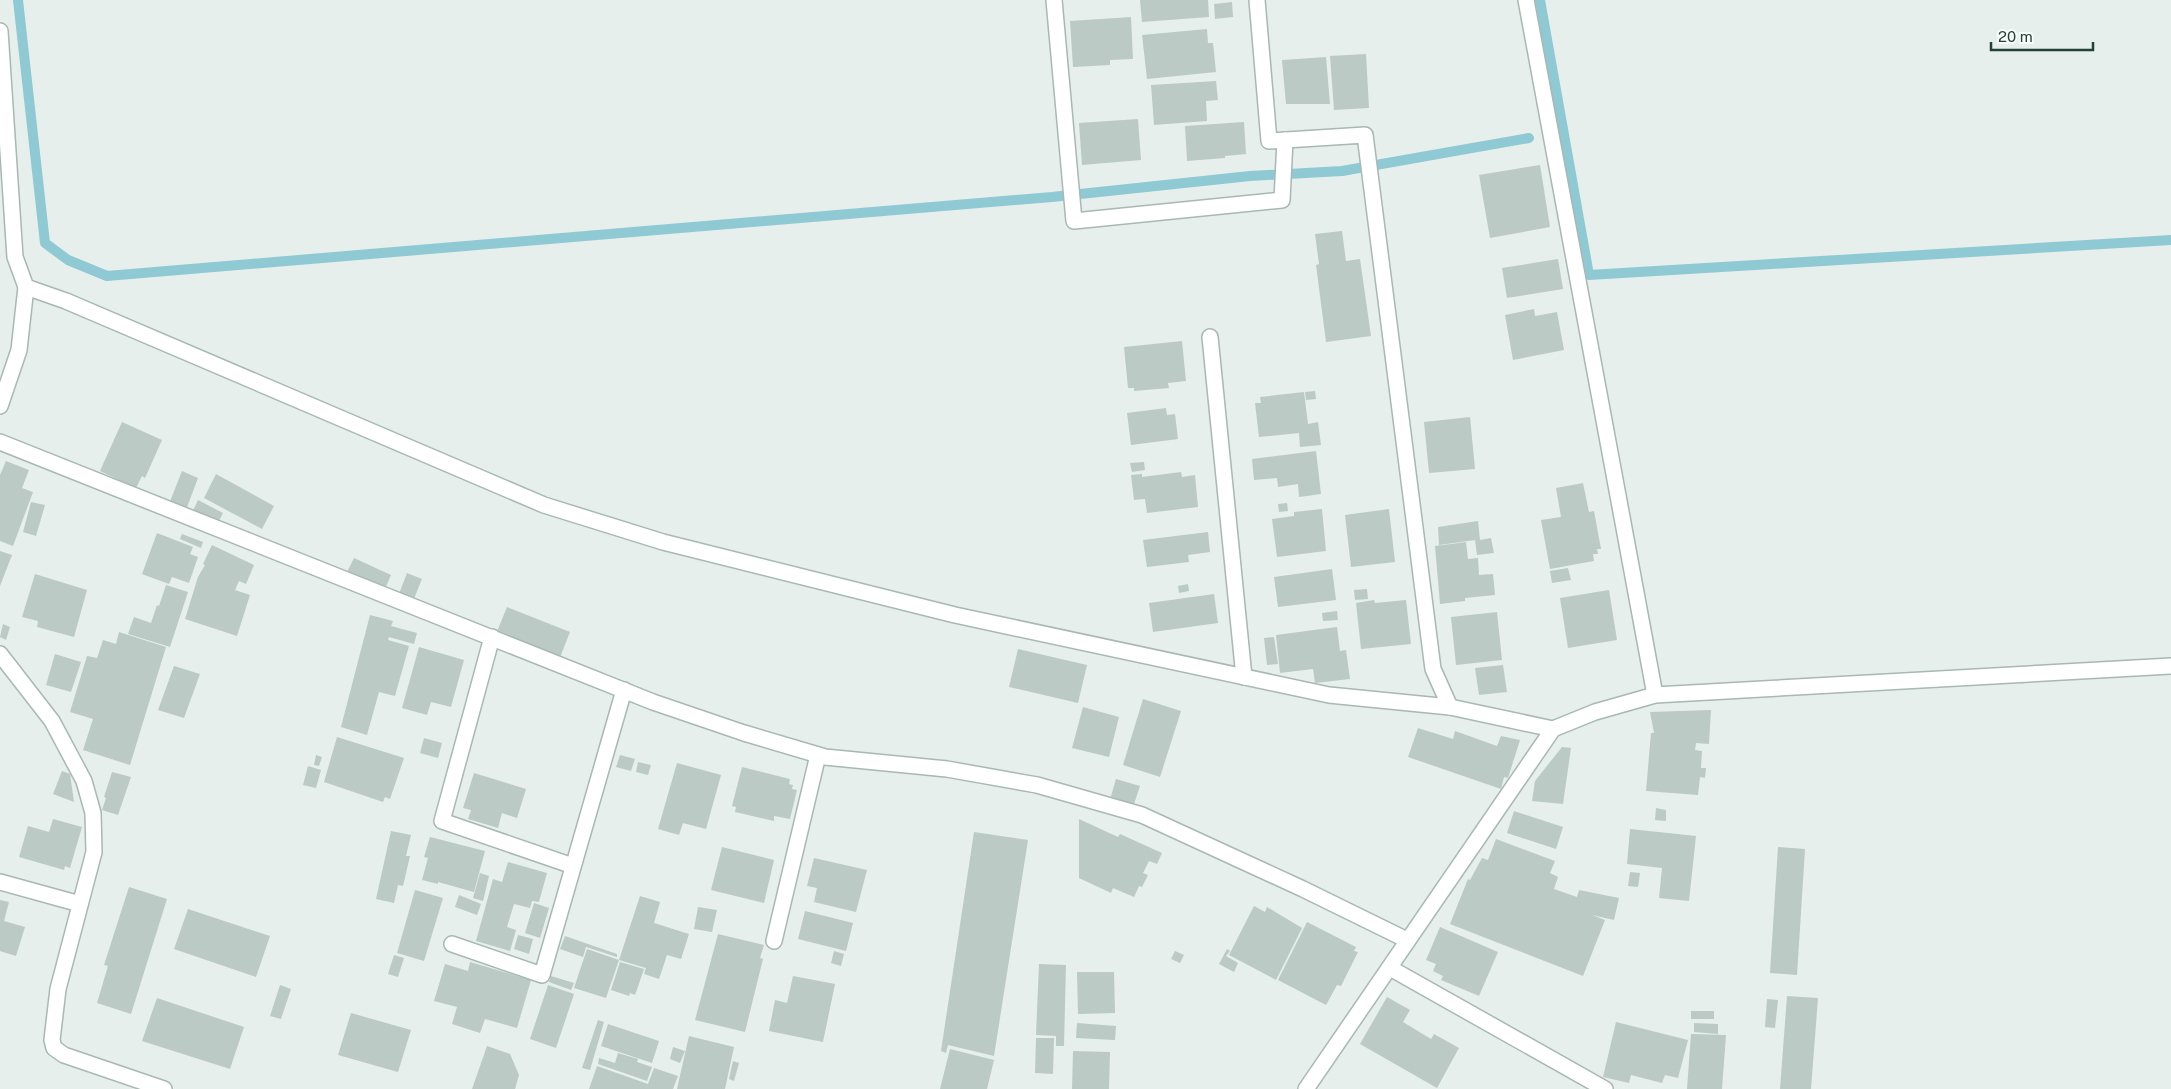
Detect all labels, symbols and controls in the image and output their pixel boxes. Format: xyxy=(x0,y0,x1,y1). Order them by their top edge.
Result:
scale bar xyxy=(1991,20,2094,52)
text: 20 m xyxy=(1998,28,2033,45)

